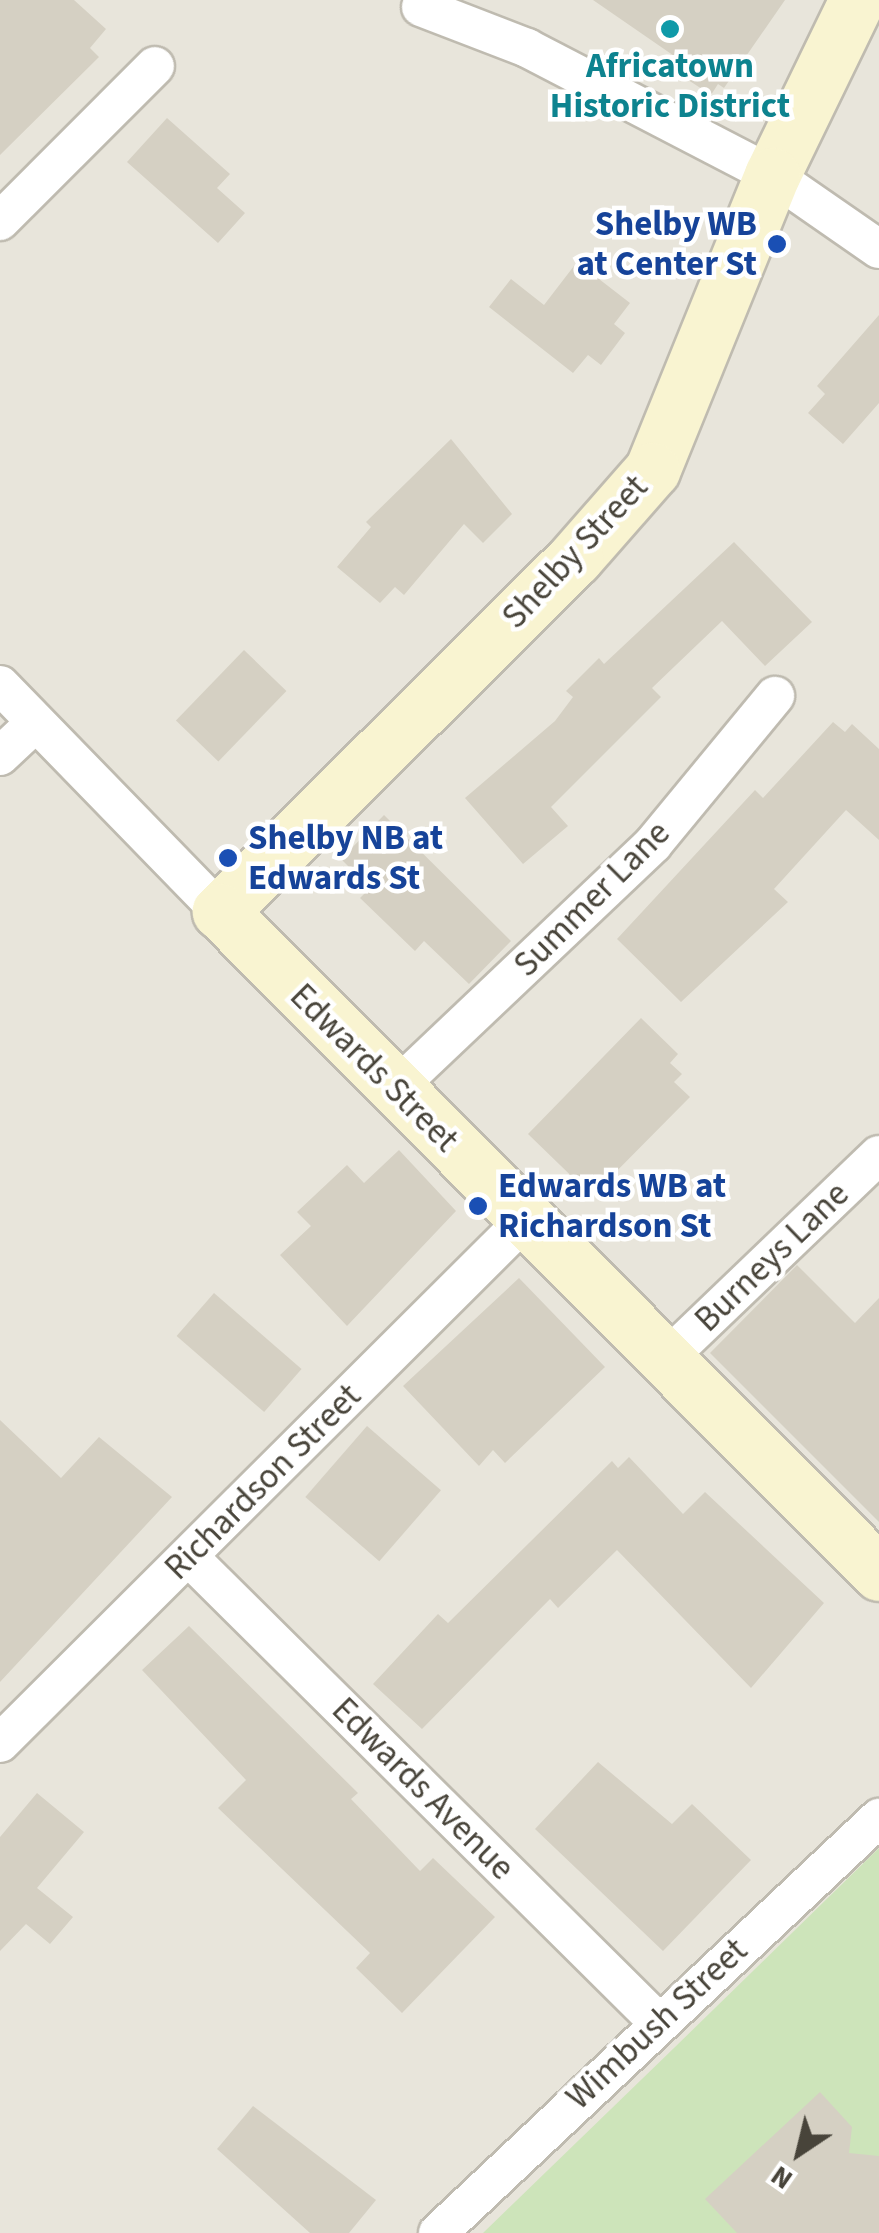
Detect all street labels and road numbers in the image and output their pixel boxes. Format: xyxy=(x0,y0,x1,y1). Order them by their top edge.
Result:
street label: Shelby Street xyxy=(493,467,657,637)
street label: Summer Lane xyxy=(505,812,679,986)
street label: Edwards Street xyxy=(281,975,467,1161)
street label: Burneys Lane xyxy=(686,1173,858,1341)
street label: Richardson Street xyxy=(156,1375,370,1589)
street label: Edwards Avenue xyxy=(323,1689,523,1889)
street label: Wimbush Street xyxy=(558,1930,756,2118)

